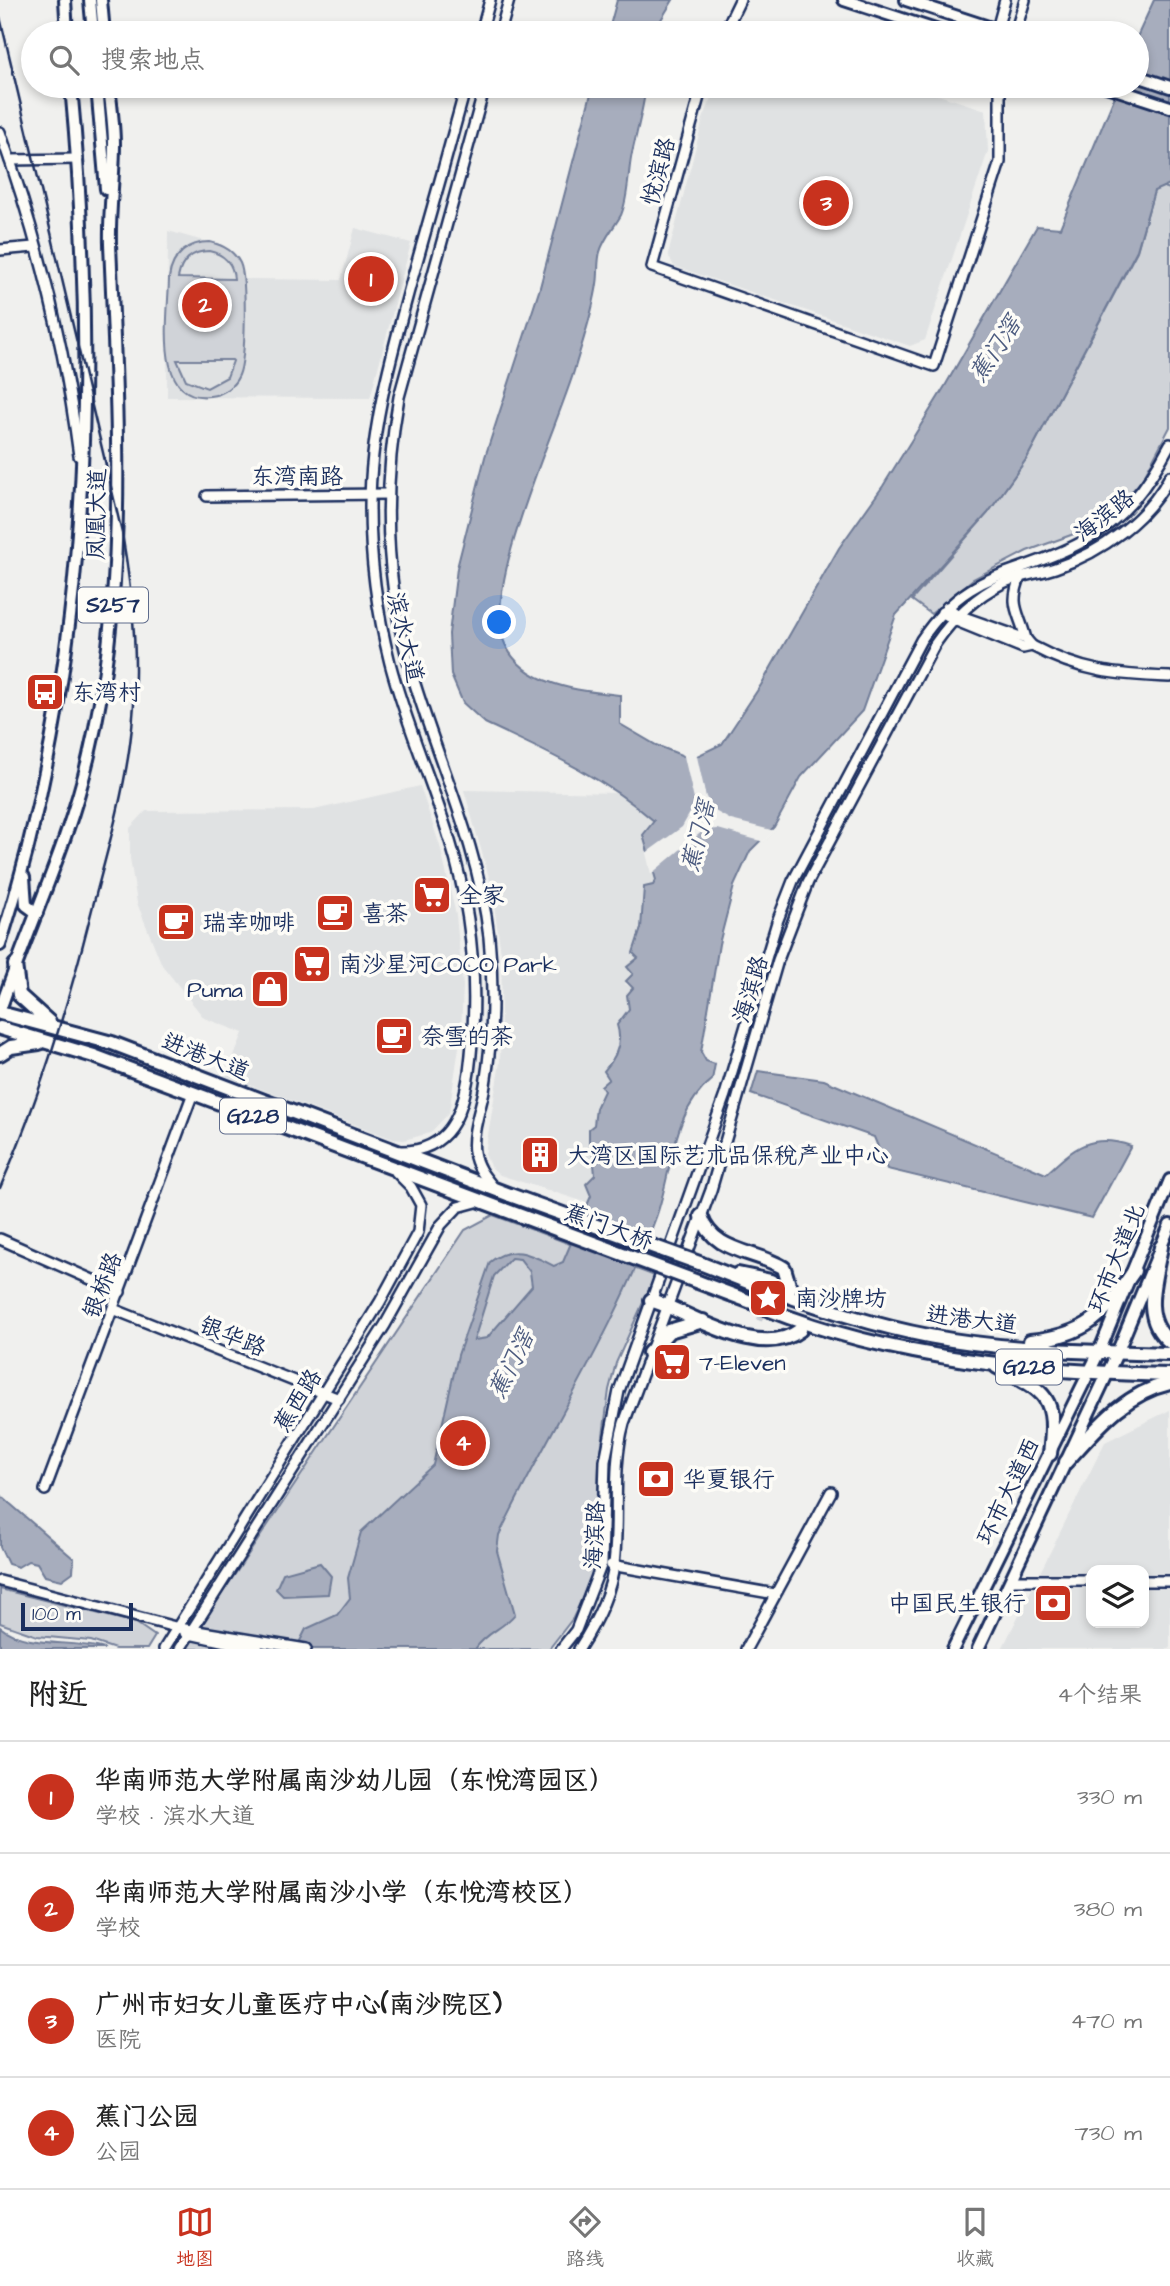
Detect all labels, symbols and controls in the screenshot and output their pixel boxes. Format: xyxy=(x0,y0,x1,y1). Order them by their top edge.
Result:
search box xyxy=(21,21,1149,98)
icon: search xyxy=(45,41,83,79)
text: 搜索地点 xyxy=(101,42,205,78)
street label: 悦滨路 xyxy=(635,134,683,209)
pin: 3 xyxy=(803,177,849,229)
pin: 1 xyxy=(348,253,394,305)
pin: 2 xyxy=(182,279,228,331)
water label: 蕉门滘 xyxy=(962,308,1032,389)
street label: 东湾南路 xyxy=(251,461,343,493)
street label: 凤凰大道 xyxy=(80,468,114,560)
street label: 海滨路 xyxy=(1068,482,1142,550)
road number: S257 xyxy=(78,588,148,622)
street label: 滨水大道 xyxy=(379,589,431,686)
your location xyxy=(482,605,516,639)
bus stop icon: 东湾村 xyxy=(24,671,66,713)
place label: 东湾村 xyxy=(72,677,141,709)
water label: 蕉门滘 xyxy=(673,794,725,875)
supermarket icon: 全家 xyxy=(411,874,453,916)
place label: 全家 xyxy=(459,880,505,912)
cafe icon: 喜茶 xyxy=(314,892,356,934)
place label: 喜茶 xyxy=(362,898,408,930)
cafe icon: 瑞幸咖啡 xyxy=(155,901,197,943)
place label: 瑞幸咖啡 xyxy=(203,907,295,939)
supermarket icon: 南沙星河COCO Park xyxy=(291,943,333,985)
place label: 南沙星河COCO Park xyxy=(339,949,557,981)
street label: 海滨路 xyxy=(726,952,776,1027)
shop icon: Puma xyxy=(249,968,291,1010)
place label: Puma xyxy=(187,974,243,1006)
cafe icon: 奈雪的茶 xyxy=(373,1015,415,1057)
place label: 奈雪的茶 xyxy=(421,1021,513,1053)
street label: 进港大道 xyxy=(157,1026,254,1088)
road number: G228 xyxy=(220,1098,286,1134)
building icon: 大湾区国际艺术品保税产业中心 xyxy=(519,1134,561,1176)
place label: 大湾区国际艺术品保税产业中心 xyxy=(567,1140,889,1172)
street label: 蕉门大桥 xyxy=(560,1196,657,1258)
street label: 环市大道北 xyxy=(1081,1199,1153,1318)
street label: 银桥路 xyxy=(76,1247,130,1323)
place icon: 南沙牌坊 xyxy=(747,1277,789,1319)
place label: 南沙牌坊 xyxy=(795,1283,887,1315)
street label: 进港大道 xyxy=(924,1299,1019,1341)
street label: 银华路 xyxy=(195,1309,271,1365)
water label: 蕉门滘 xyxy=(480,1322,545,1404)
supermarket icon: 7-Eleven xyxy=(651,1341,693,1383)
place label: 7-Eleven xyxy=(699,1347,786,1379)
road number: G228 xyxy=(996,1350,1062,1384)
street label: 蕉西路 xyxy=(266,1363,330,1438)
pin: 4 xyxy=(440,1417,486,1469)
street label: 环市大道西 xyxy=(969,1433,1048,1550)
bank icon: 华夏银行 xyxy=(635,1458,677,1500)
place label: 华夏银行 xyxy=(683,1464,775,1496)
street label: 海滨路 xyxy=(577,1500,613,1570)
map controls xyxy=(1086,1565,1149,1628)
button: layers xyxy=(1086,1565,1149,1628)
bank icon: 中国民生银行 xyxy=(1032,1582,1074,1624)
place label: 中国民生银行 xyxy=(888,1588,1026,1620)
scale bar xyxy=(21,1600,133,1632)
text: 100 m xyxy=(32,1601,81,1628)
text: 附近 xyxy=(28,1674,88,1716)
text: 4个结果 xyxy=(1057,1679,1142,1711)
text: 华南师范大学附属南沙幼儿园（东悦湾园区） xyxy=(95,1763,615,1799)
text: 1 xyxy=(50,1781,52,1813)
text: 330 m xyxy=(1077,1781,1142,1813)
text: 学校 · 滨水大道 xyxy=(95,1800,255,1832)
text: 华南师范大学附属南沙小学（东悦湾校区） xyxy=(95,1875,589,1911)
text: 2 xyxy=(44,1893,58,1925)
text: 380 m xyxy=(1074,1893,1142,1925)
text: 学校 xyxy=(95,1912,141,1944)
text: 广州市妇女儿童医疗中心(南沙院区) xyxy=(95,1987,502,2023)
text: 3 xyxy=(45,2005,57,2037)
text: 470 m xyxy=(1071,2005,1142,2037)
text: 医院 xyxy=(95,2024,141,2056)
text: 蕉门公园 xyxy=(95,2099,199,2135)
text: 4 xyxy=(43,2117,59,2149)
text: 730 m xyxy=(1075,2117,1142,2149)
text: 公园 xyxy=(95,2136,141,2168)
tab: 地图 xyxy=(176,2203,214,2273)
tab: 路线 xyxy=(566,2203,604,2273)
tab: 收藏 xyxy=(956,2203,994,2273)

